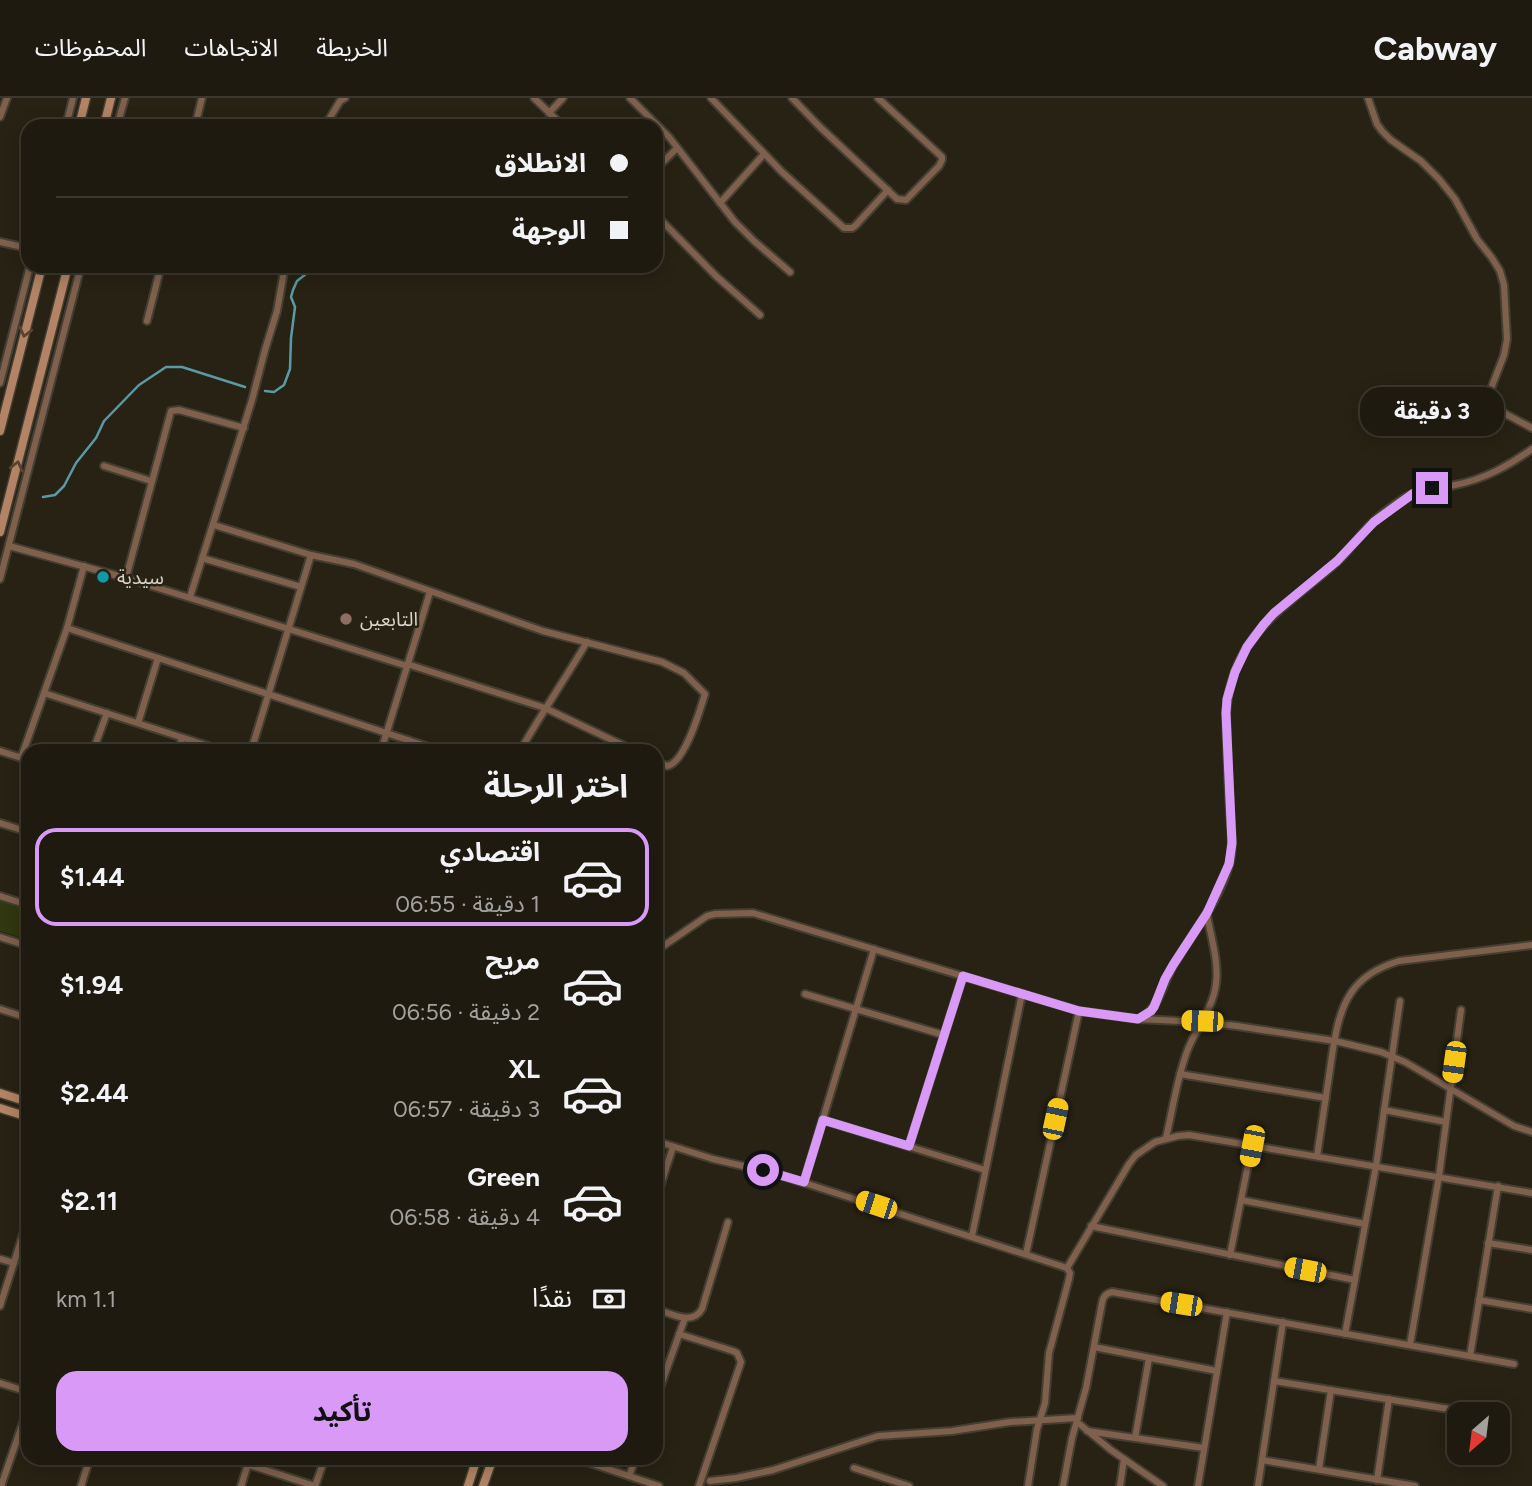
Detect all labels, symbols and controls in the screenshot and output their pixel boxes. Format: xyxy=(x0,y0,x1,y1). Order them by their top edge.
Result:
text: Cabway xyxy=(1373,29,1497,68)
text: المحفوظات xyxy=(35,33,146,62)
text: الاتجاهات xyxy=(184,33,278,62)
text: الخريطة xyxy=(316,33,388,62)
text: الانطلاق xyxy=(495,147,586,179)
text: الوجهة xyxy=(512,214,586,246)
one-way arrow xyxy=(19,326,33,338)
callout: 3 دقيقة xyxy=(1360,386,1504,436)
text: 3 دقيقة xyxy=(1394,397,1470,425)
one-way arrow xyxy=(9,460,23,472)
route end xyxy=(1416,472,1448,504)
place label: سيدية xyxy=(117,566,164,589)
marker: سيدية xyxy=(95,569,111,585)
place label: التابعين xyxy=(360,608,418,631)
marker: التابعين xyxy=(338,611,354,627)
text: اختر الرحلة xyxy=(484,767,628,805)
text: اقتصادي xyxy=(440,836,540,868)
icon: car xyxy=(561,846,624,909)
text: $1.44 xyxy=(60,861,125,893)
text: 1 دقيقة · 06:55 xyxy=(395,890,540,918)
text: مريح xyxy=(485,944,540,976)
icon: car xyxy=(561,954,624,1017)
text: $1.94 xyxy=(60,969,123,1001)
text: 2 دقيقة · 06:56 xyxy=(392,998,540,1026)
car xyxy=(1181,1010,1224,1032)
car xyxy=(1441,1040,1468,1084)
text: XL xyxy=(508,1053,540,1085)
icon: car xyxy=(561,1062,624,1125)
text: $2.44 xyxy=(60,1077,129,1109)
text: 3 دقيقة · 06:57 xyxy=(393,1095,540,1123)
car xyxy=(1041,1096,1070,1142)
car xyxy=(1238,1123,1267,1169)
route start xyxy=(747,1154,779,1186)
text: Green xyxy=(467,1161,540,1193)
icon: car xyxy=(561,1170,624,1233)
text: $2.11 xyxy=(60,1185,118,1217)
car xyxy=(853,1189,900,1221)
text: 4 دقيقة · 06:58 xyxy=(389,1203,540,1231)
car xyxy=(1283,1256,1328,1284)
icon: cash xyxy=(590,1280,628,1318)
text: نقدًا xyxy=(532,1282,572,1314)
text: 1.1 km xyxy=(56,1285,116,1313)
car xyxy=(1159,1290,1204,1318)
button: تأكيد xyxy=(56,1371,628,1451)
north arrow xyxy=(1447,1402,1510,1465)
map controls xyxy=(1447,1402,1510,1465)

